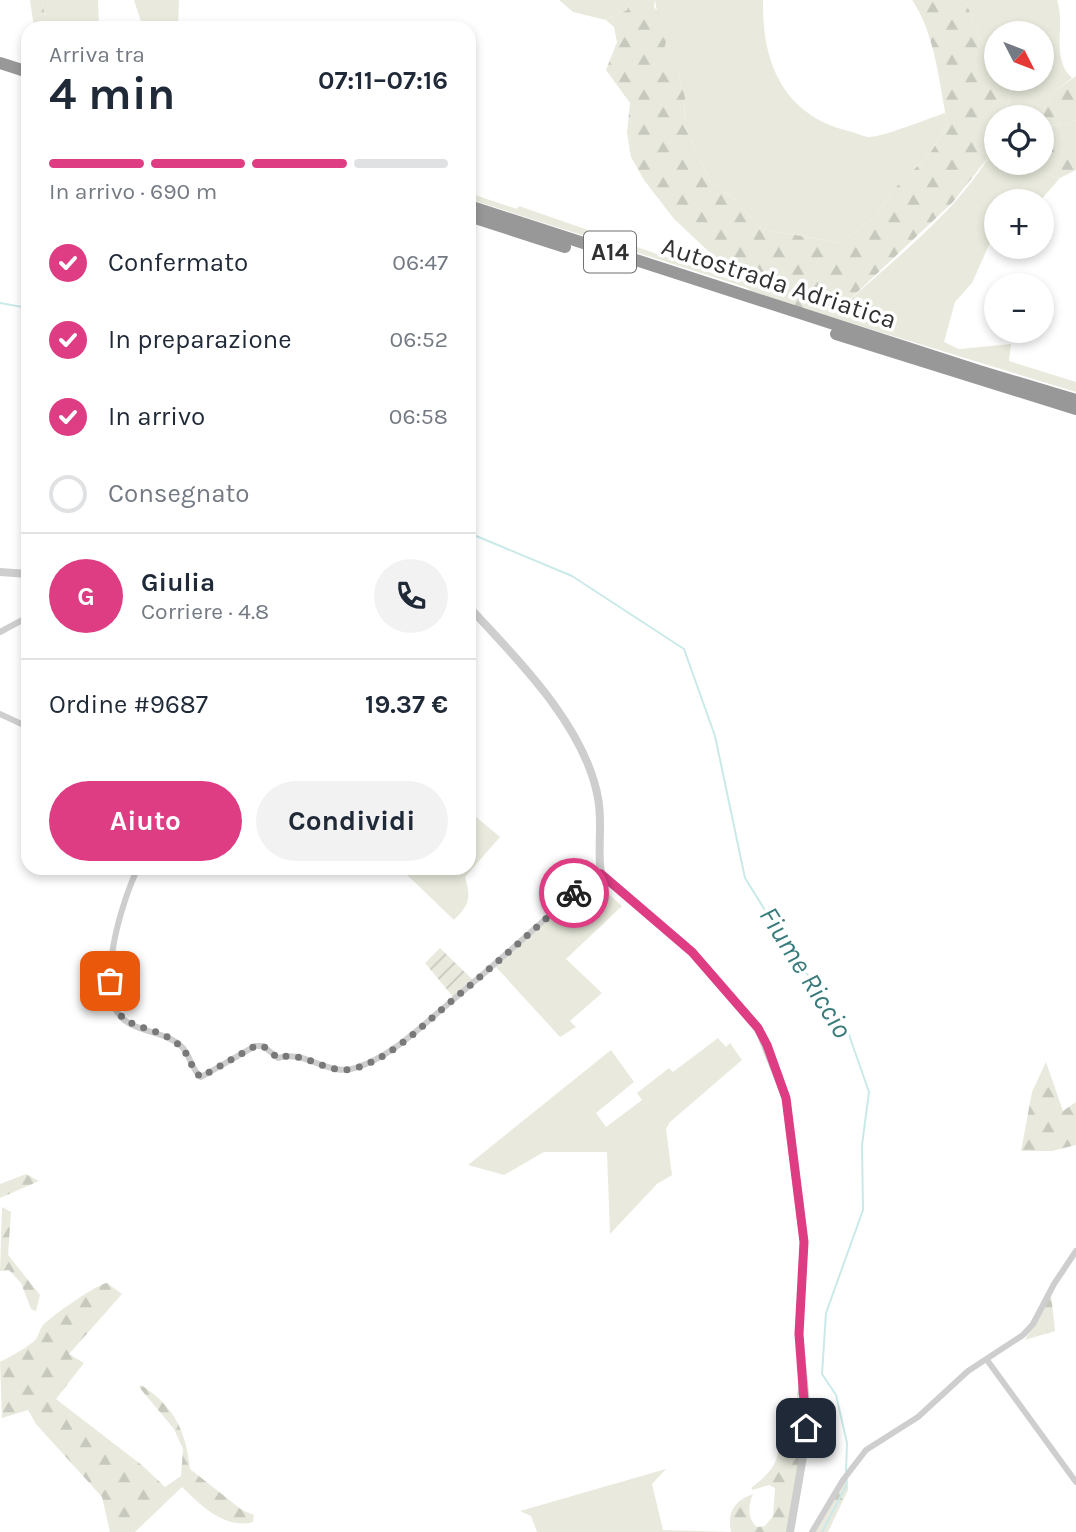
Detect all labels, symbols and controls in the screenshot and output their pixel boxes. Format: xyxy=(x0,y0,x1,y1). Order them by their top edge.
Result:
north arrow xyxy=(984,21,1054,91)
map controls xyxy=(984,21,1054,343)
text: Arriva tra xyxy=(49,41,145,68)
text: 07:11–07:16 xyxy=(318,65,448,96)
text: 4 min xyxy=(49,67,175,121)
button: locate xyxy=(984,105,1054,175)
text: In arrivo · 690 m xyxy=(49,178,217,205)
button: + xyxy=(984,189,1054,259)
street label: Autostrada Adriatica xyxy=(658,230,900,336)
road number: A14 xyxy=(584,232,636,272)
icon: check xyxy=(49,244,87,282)
text: Confermato xyxy=(108,247,248,278)
text: 06:47 xyxy=(392,249,448,276)
button: − xyxy=(984,273,1054,343)
icon: check xyxy=(49,321,87,359)
text: In preparazione xyxy=(108,324,292,355)
text: 06:52 xyxy=(390,326,448,353)
icon: check xyxy=(49,398,87,436)
text: In arrivo xyxy=(108,401,205,432)
text: 06:58 xyxy=(389,403,448,430)
text: Consegnato xyxy=(108,478,250,509)
button: phone xyxy=(374,559,448,633)
text: Giulia xyxy=(141,567,215,598)
text: G xyxy=(77,581,95,612)
text: Corriere · 4.8 xyxy=(141,598,269,625)
text: Ordine #9687 xyxy=(49,689,208,720)
text: 19.37 € xyxy=(365,689,448,720)
button: Aiuto xyxy=(49,781,242,861)
button: Condividi xyxy=(256,781,448,861)
courier xyxy=(539,858,609,928)
icon: bike xyxy=(555,874,593,912)
water label: Fiume Riccio xyxy=(753,900,860,1044)
pin xyxy=(80,951,140,1011)
icon: bag xyxy=(91,962,129,1000)
pin xyxy=(776,1398,836,1458)
icon: home xyxy=(787,1409,825,1447)

